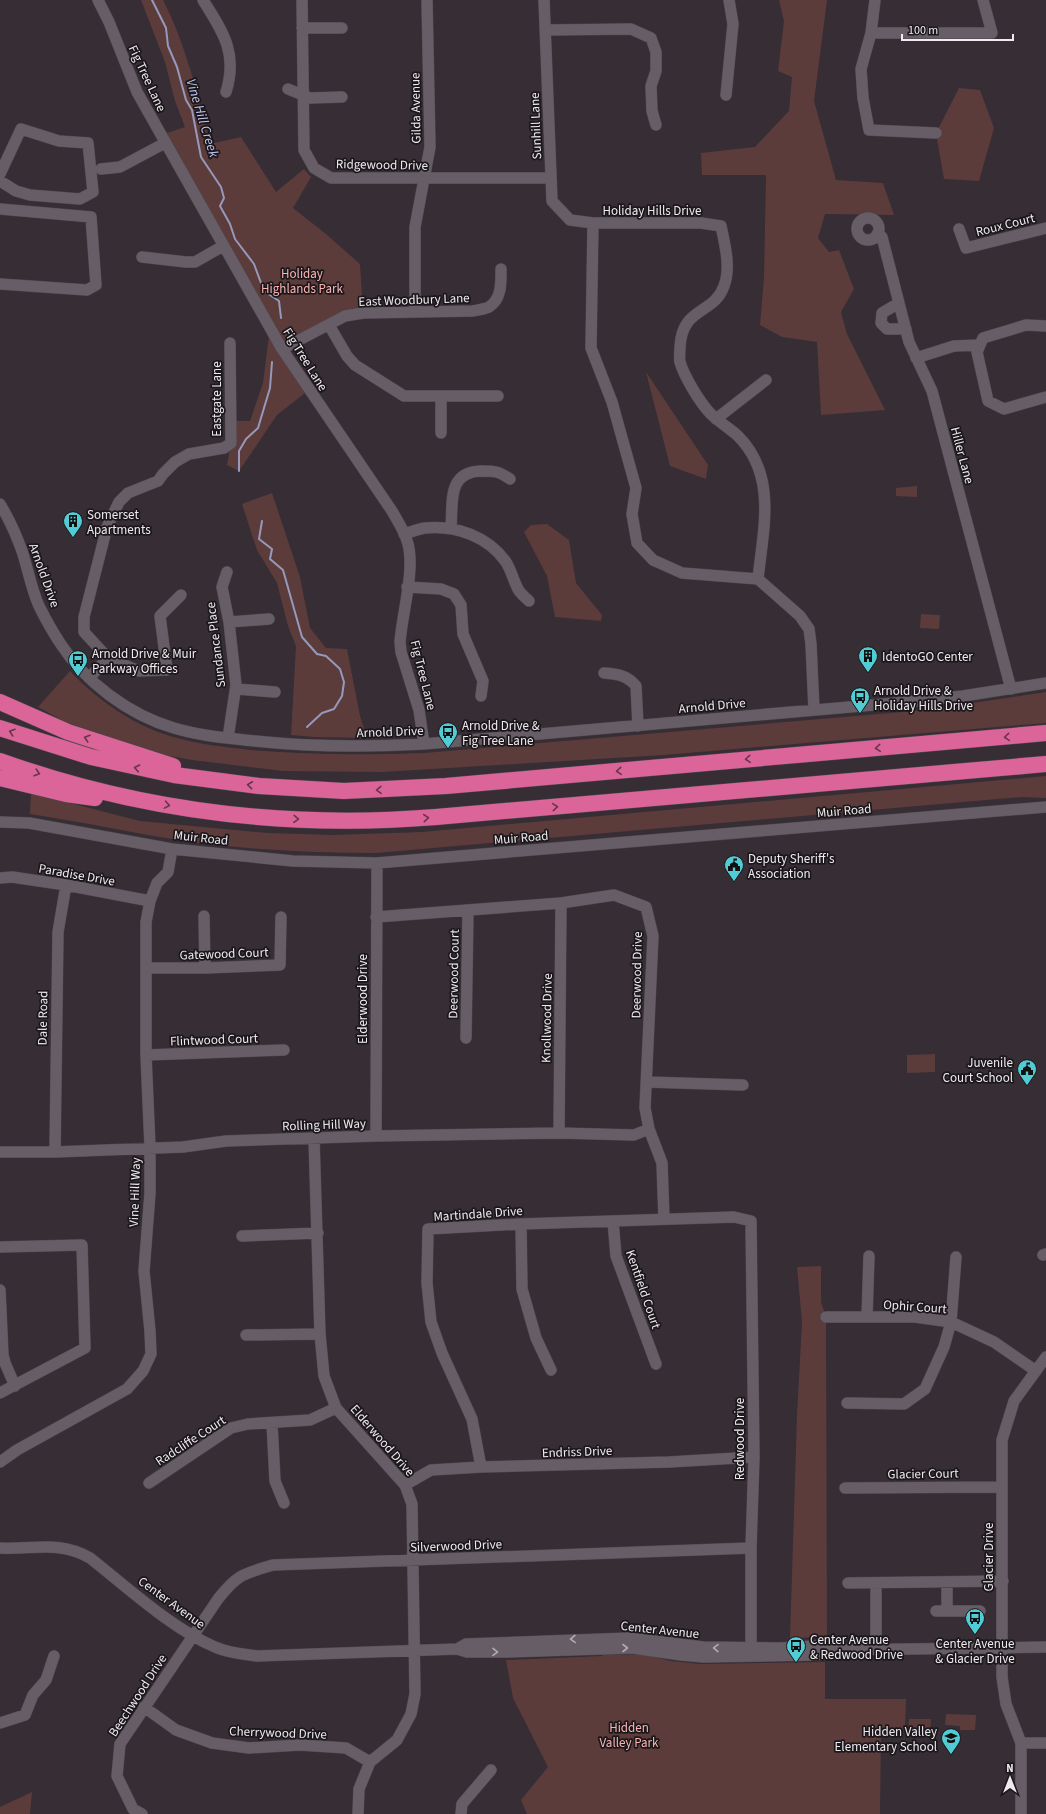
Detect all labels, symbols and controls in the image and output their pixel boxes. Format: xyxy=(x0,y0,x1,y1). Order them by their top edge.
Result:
scale bar xyxy=(902,16,1013,42)
text: 100 m xyxy=(908,22,938,39)
street label: Fig Tree Lane xyxy=(124,42,170,115)
street label: Gilda Avenue xyxy=(406,72,426,144)
water label: Vine Hill Creek xyxy=(181,76,224,160)
street label: Sunhill Lane xyxy=(526,92,546,160)
street label: Ridgewood Drive xyxy=(336,155,428,175)
street label: Holiday Hills Drive xyxy=(603,202,702,220)
street label: Roux Court xyxy=(974,209,1037,241)
park label: Holiday Highlands Park xyxy=(261,265,343,298)
street label: East Woodbury Lane xyxy=(358,289,470,311)
street label: Fig Tree Lane xyxy=(279,324,332,395)
street label: Eastgate Lane xyxy=(208,361,226,437)
street label: Hiller Lane xyxy=(946,425,978,486)
place label: Somerset Apartments xyxy=(87,506,151,539)
building icon: Somerset Apartments xyxy=(62,510,84,538)
street label: Arnold Drive xyxy=(24,541,64,610)
street label: Sundance Place xyxy=(202,601,230,689)
street label: Fig Tree Lane xyxy=(406,638,440,712)
place label: Arnold Drive & Muir Parkway Offices xyxy=(92,645,197,678)
building icon: IdentoGO Center xyxy=(857,645,879,673)
place label: IdentoGO Center xyxy=(882,648,973,666)
bus stop icon: Arnold Drive & Muir Parkway Offices xyxy=(67,649,89,677)
place label: Arnold Drive & Holiday Hills Drive xyxy=(874,682,973,715)
bus stop icon: Arnold Drive & Holiday Hills Drive xyxy=(849,686,871,714)
street label: Arnold Drive xyxy=(678,694,746,718)
place label: Arnold Drive & Fig Tree Lane xyxy=(462,717,540,750)
bus stop icon: Arnold Drive & Fig Tree Lane xyxy=(437,721,459,749)
street label: Arnold Drive xyxy=(356,722,424,742)
one-way arrow xyxy=(8,729,15,737)
one-way arrow xyxy=(1004,732,1010,741)
one-way arrow xyxy=(84,734,91,743)
one-way arrow xyxy=(875,743,881,752)
one-way arrow xyxy=(745,755,751,764)
one-way arrow xyxy=(133,764,140,772)
one-way arrow xyxy=(616,766,622,775)
one-way arrow xyxy=(33,768,40,777)
one-way arrow xyxy=(247,781,253,790)
one-way arrow xyxy=(376,786,382,794)
one-way arrow xyxy=(164,800,170,809)
street label: Muir Road xyxy=(816,800,872,822)
one-way arrow xyxy=(552,802,558,811)
one-way arrow xyxy=(423,813,429,822)
one-way arrow xyxy=(293,815,299,824)
street label: Muir Road xyxy=(173,826,229,850)
street label: Muir Road xyxy=(493,827,549,849)
place label: Deputy Sheriff's Association xyxy=(748,850,835,883)
public building icon: Deputy Sheriff's Association xyxy=(723,854,745,882)
street label: Paradise Drive xyxy=(37,859,116,891)
street label: Deerwood Court xyxy=(444,929,464,1019)
street label: Deerwood Drive xyxy=(627,931,647,1019)
street label: Gatewood Court xyxy=(179,943,269,965)
street label: Elderwood Drive xyxy=(354,954,372,1044)
street label: Knollwood Drive xyxy=(537,973,557,1063)
street label: Dale Road xyxy=(34,990,52,1046)
street label: Flintwood Court xyxy=(170,1029,259,1051)
place label: Juvenile Court School xyxy=(943,1054,1013,1087)
public building icon: Juvenile Court School xyxy=(1016,1058,1038,1086)
street label: Rolling Hill Way xyxy=(282,1115,366,1135)
street label: Vine Hill Way xyxy=(125,1157,145,1227)
street label: Martindale Drive xyxy=(433,1202,523,1226)
street label: Kentfield Court xyxy=(621,1247,665,1332)
street label: Ophir Court xyxy=(883,1296,948,1318)
street label: Redwood Drive xyxy=(731,1398,749,1480)
street label: Elderwood Drive xyxy=(346,1401,419,1481)
street label: Radcliffe Court xyxy=(152,1411,230,1470)
street label: Endriss Drive xyxy=(541,1442,613,1462)
street label: Glacier Court xyxy=(887,1464,959,1484)
street label: Glacier Drive xyxy=(980,1523,998,1591)
street label: Silverwood Drive xyxy=(410,1535,502,1557)
street label: Center Avenue xyxy=(134,1572,209,1633)
bus stop icon: Center Avenue & Glacier Drive xyxy=(964,1607,986,1635)
street label: Center Avenue xyxy=(620,1617,700,1643)
place label: Center Avenue & Redwood Drive xyxy=(810,1631,903,1664)
one-way arrow xyxy=(570,1635,576,1644)
bus stop icon: Center Avenue & Redwood Drive xyxy=(785,1635,807,1663)
place label: Center Avenue & Glacier Drive xyxy=(935,1635,1015,1668)
one-way arrow xyxy=(713,1643,719,1652)
one-way arrow xyxy=(622,1644,628,1652)
one-way arrow xyxy=(492,1648,498,1656)
street label: Beechwood Drive xyxy=(104,1651,171,1740)
park label: Hidden Valley Park xyxy=(599,1719,659,1752)
street label: Cherrywood Drive xyxy=(229,1722,327,1744)
place label: Hidden Valley Elementary School xyxy=(835,1723,937,1756)
school or university icon: Hidden Valley Elementary School xyxy=(940,1727,962,1755)
north arrow xyxy=(990,1758,1030,1798)
text: N xyxy=(1006,1761,1014,1776)

